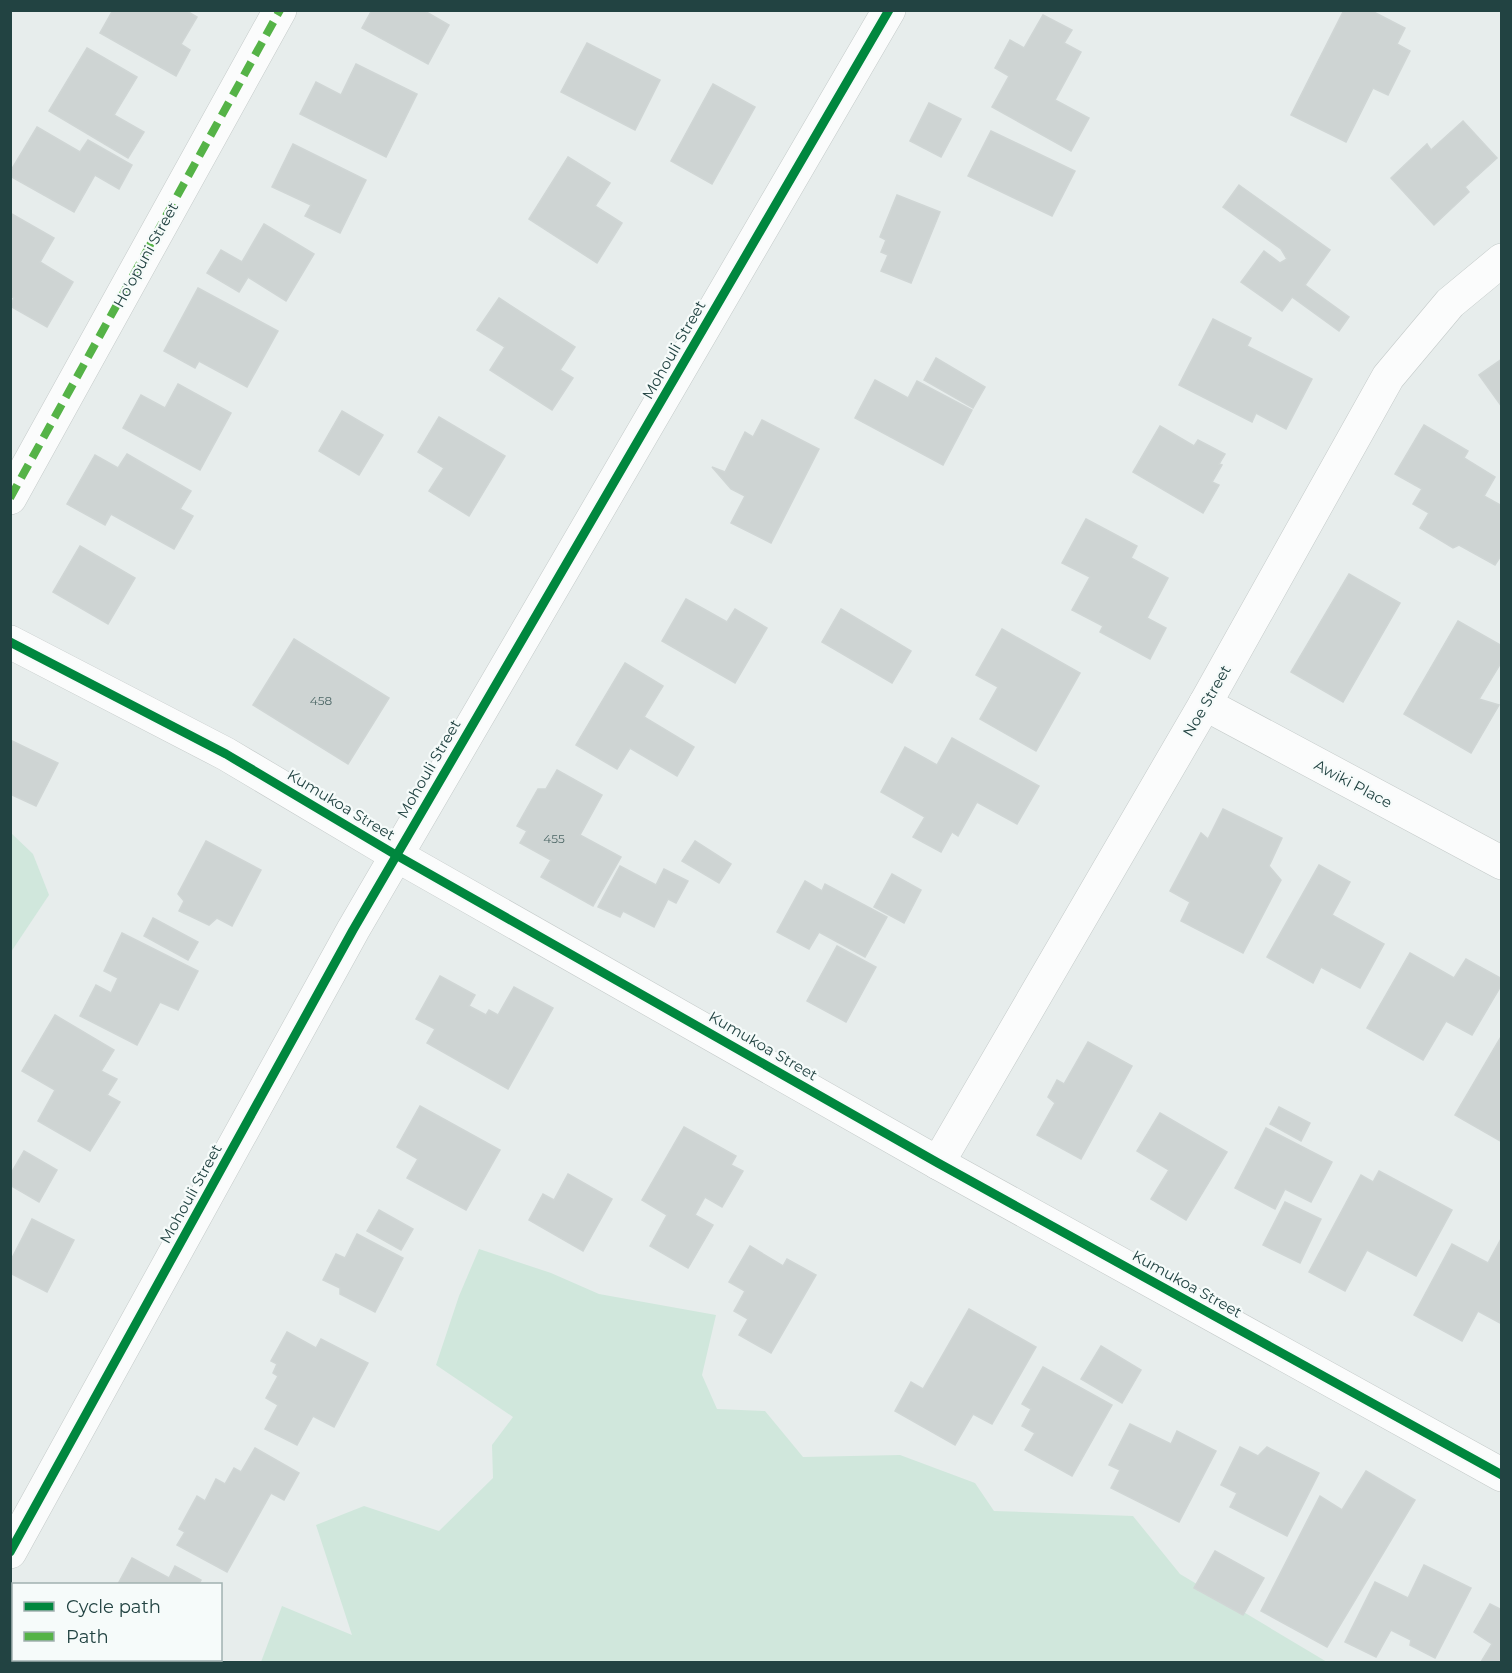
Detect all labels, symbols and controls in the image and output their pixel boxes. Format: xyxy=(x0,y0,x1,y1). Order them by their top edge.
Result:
street label: Ho'opuni Street xyxy=(109,199,182,311)
street label: Mohouli Street xyxy=(638,297,709,402)
street label: Noe Street xyxy=(1178,661,1235,740)
house number: 458 xyxy=(310,693,333,708)
street label: Mohouli Street xyxy=(393,716,464,821)
street label: Awiki Place xyxy=(1311,755,1395,812)
street label: Kumukoa Street xyxy=(284,765,399,844)
house number: 455 xyxy=(543,831,565,846)
street label: Kumukoa Street xyxy=(705,1007,821,1084)
street label: Mohouli Street xyxy=(155,1141,226,1247)
street label: Kumukoa Street xyxy=(1129,1246,1245,1322)
legend xyxy=(12,1583,222,1661)
text: Cycle path xyxy=(66,1596,161,1618)
text: Path xyxy=(66,1626,109,1648)

